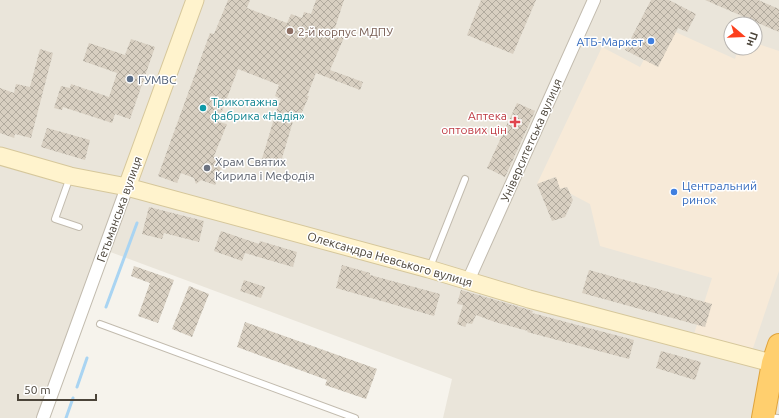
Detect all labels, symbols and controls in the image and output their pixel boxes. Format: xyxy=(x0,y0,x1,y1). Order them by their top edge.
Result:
north arrow xyxy=(723,16,763,56)
place label: 2-й корпус МДПУ xyxy=(298,25,393,38)
marker: 2-й корпус МДПУ xyxy=(285,26,295,36)
text: Пн xyxy=(744,30,760,48)
place label: АТБ-Маркет xyxy=(576,35,644,48)
marker: АТБ-Маркет xyxy=(646,36,656,46)
place label: ГУМВС xyxy=(138,73,177,86)
marker: ГУМВС xyxy=(125,74,135,84)
street label: Університетська вулиця xyxy=(498,76,564,204)
place label: Трикотажна фабрика «Надія» xyxy=(211,95,305,122)
marker: Трикотажна фабрика «Надія» xyxy=(198,103,208,113)
place label: Аптека оптових цін xyxy=(441,109,507,136)
marker: Аптека оптових цін xyxy=(510,117,520,127)
street label: Гетьманська вулиця xyxy=(94,154,144,264)
place label: Храм Святих Кирила і Мефодія xyxy=(215,155,315,182)
marker: Храм Святих Кирила і Мефодія xyxy=(202,163,212,173)
place label: Центральний ринок xyxy=(682,179,757,206)
marker: Центральний ринок xyxy=(669,187,679,197)
street label: Олександра Невського вулиця xyxy=(306,229,474,289)
scale bar xyxy=(18,376,96,402)
text: 50 m xyxy=(24,383,51,396)

